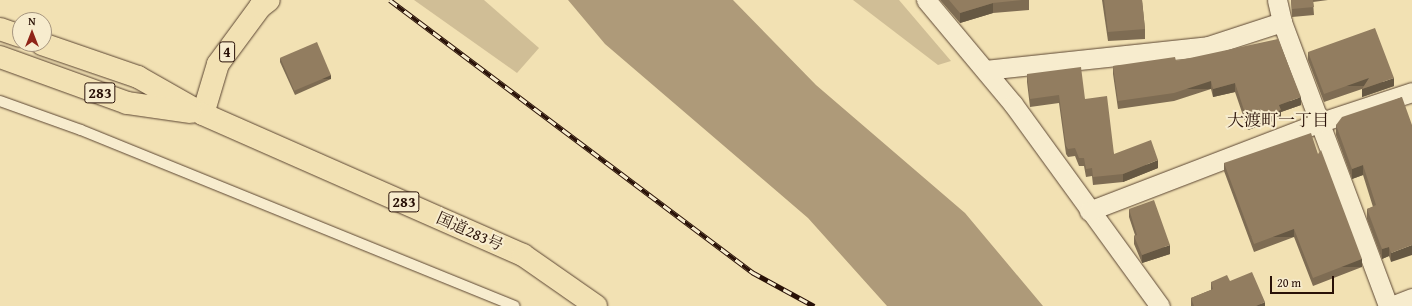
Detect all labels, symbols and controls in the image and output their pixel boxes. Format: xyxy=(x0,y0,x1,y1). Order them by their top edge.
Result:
north arrow xyxy=(12,12,52,52)
text: N xyxy=(28,13,36,29)
road number: 4 xyxy=(219,39,235,65)
road number: 283 xyxy=(84,80,116,106)
district label: 大渡町一丁目 xyxy=(1227,110,1329,130)
road number: 283 xyxy=(388,189,420,215)
street label: 国道283号 xyxy=(434,208,506,254)
scale bar xyxy=(1272,268,1336,294)
text: 20 m xyxy=(1277,274,1301,291)

